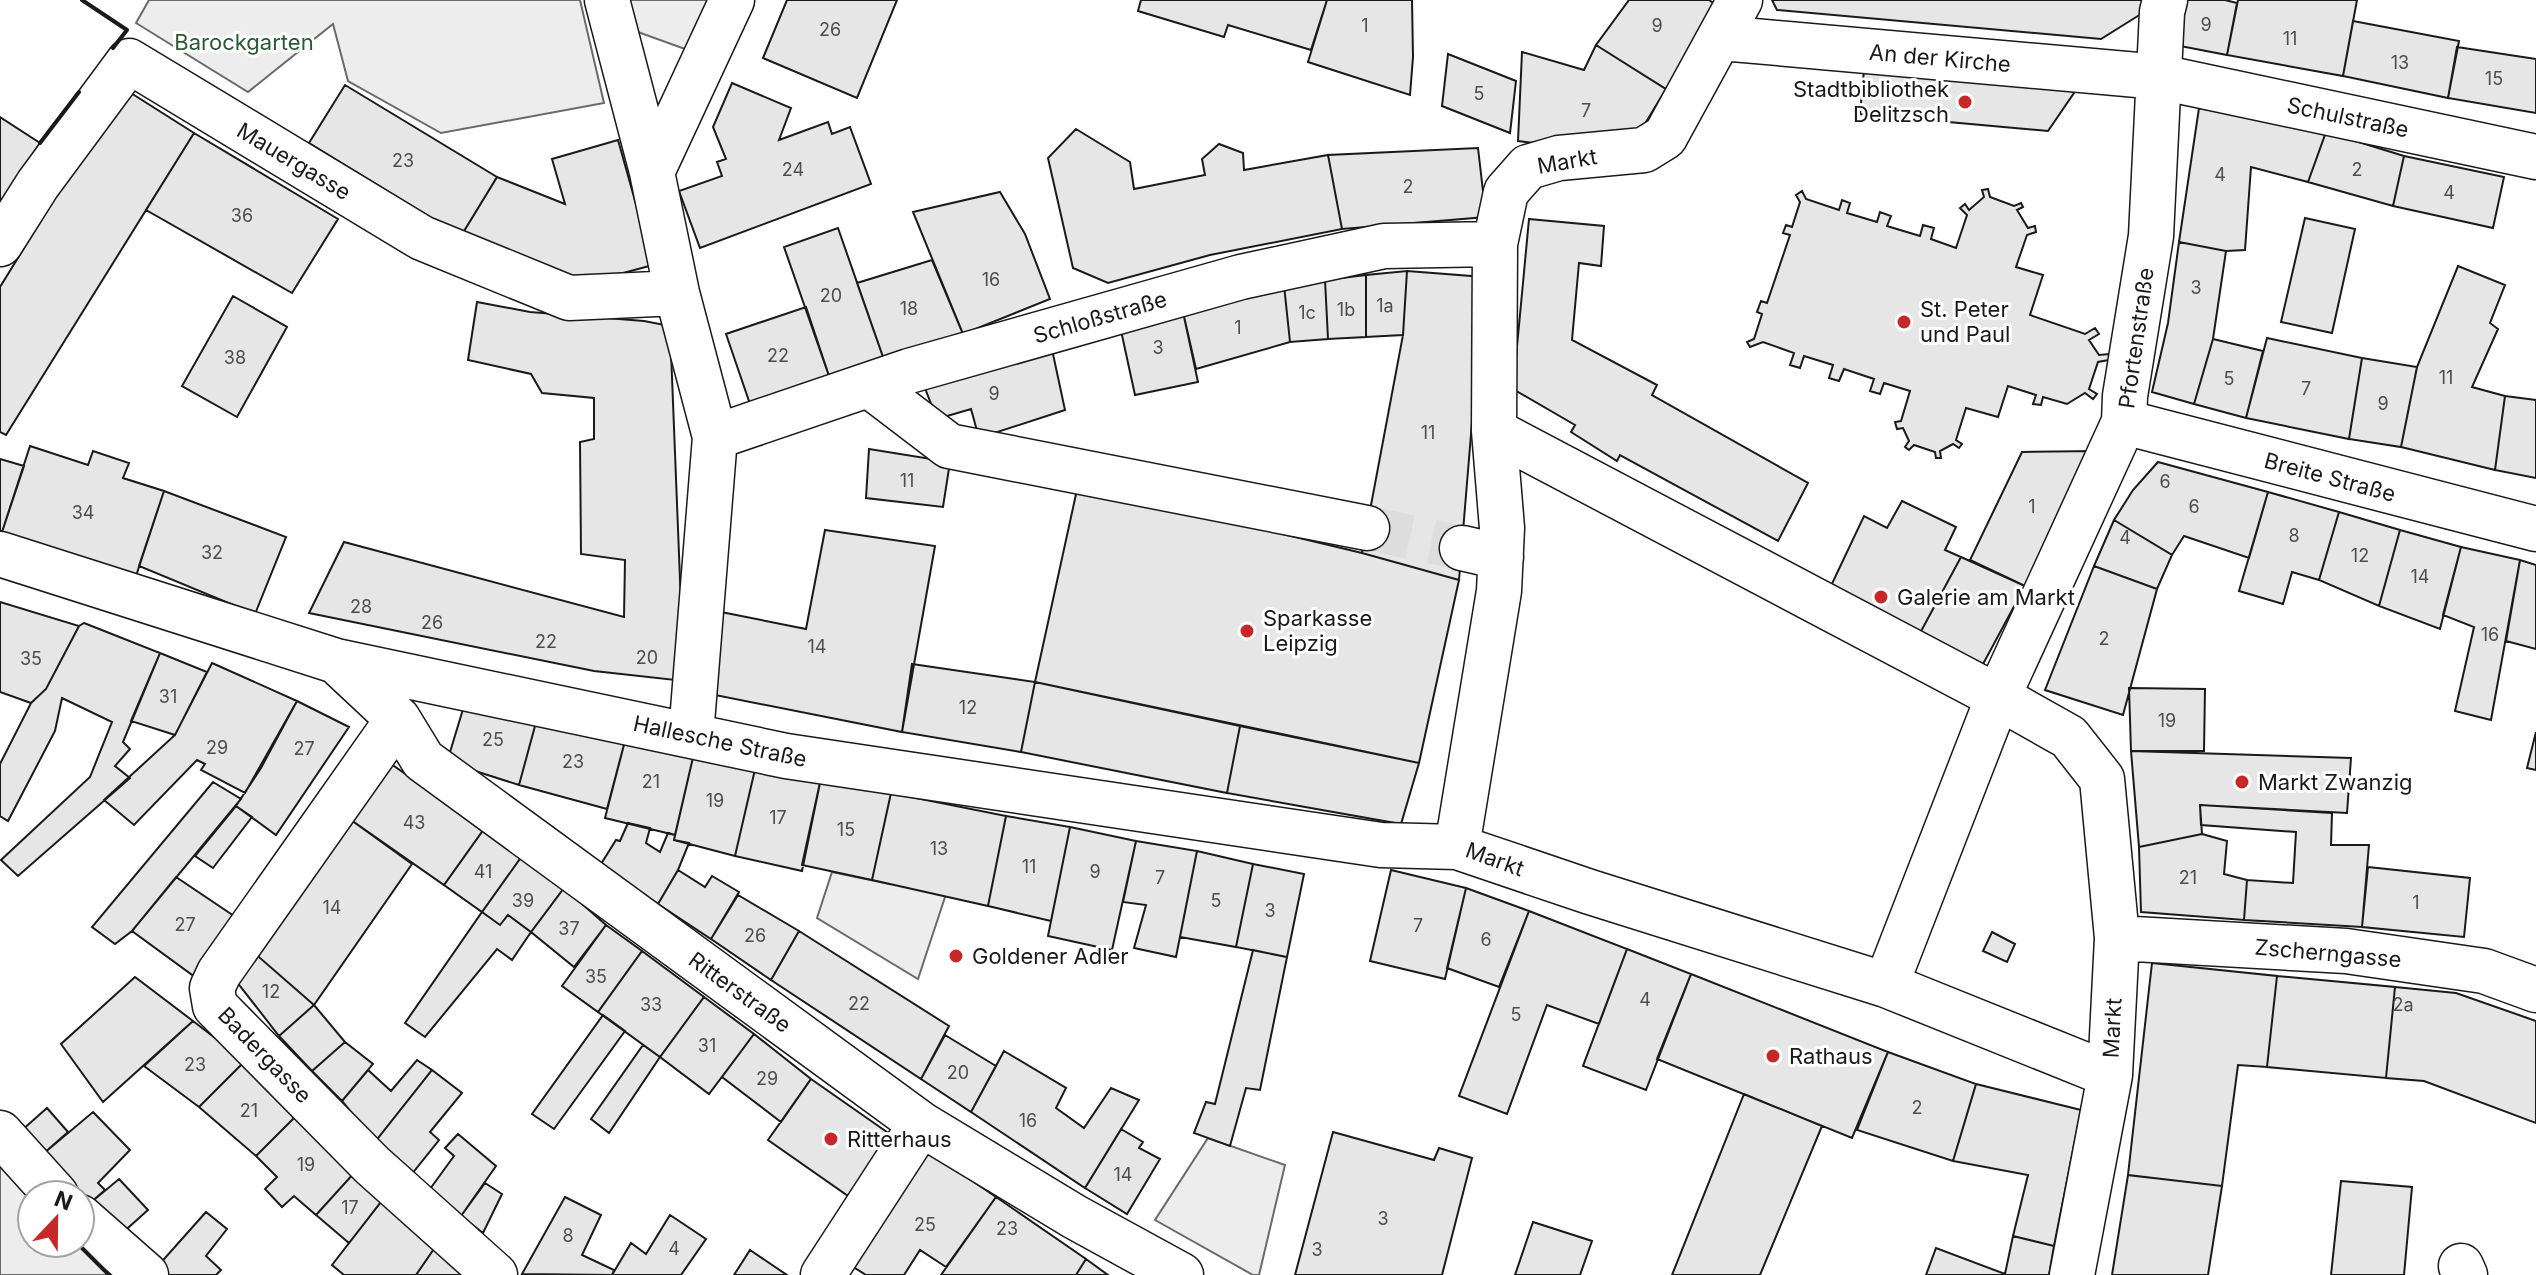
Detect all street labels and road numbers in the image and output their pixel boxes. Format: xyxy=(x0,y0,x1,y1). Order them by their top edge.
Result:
street label: An der Kirche xyxy=(1868,39,2012,77)
street label: Schulstraße xyxy=(2285,91,2411,143)
street label: Mauergasse xyxy=(232,117,356,205)
street label: Markt xyxy=(1535,143,1599,179)
street label: Pfortenstraße xyxy=(2113,266,2159,410)
street label: Schloßstraße xyxy=(1030,286,1170,348)
street label: Breite Straße xyxy=(2262,447,2398,507)
street label: Hallesche Straße xyxy=(631,710,809,772)
street label: Markt xyxy=(1462,837,1528,881)
street label: Zscherngasse xyxy=(2253,934,2403,972)
street label: Ritterstraße xyxy=(684,946,796,1038)
street label: Markt xyxy=(2097,997,2127,1059)
street label: Badergasse xyxy=(213,1002,317,1108)

